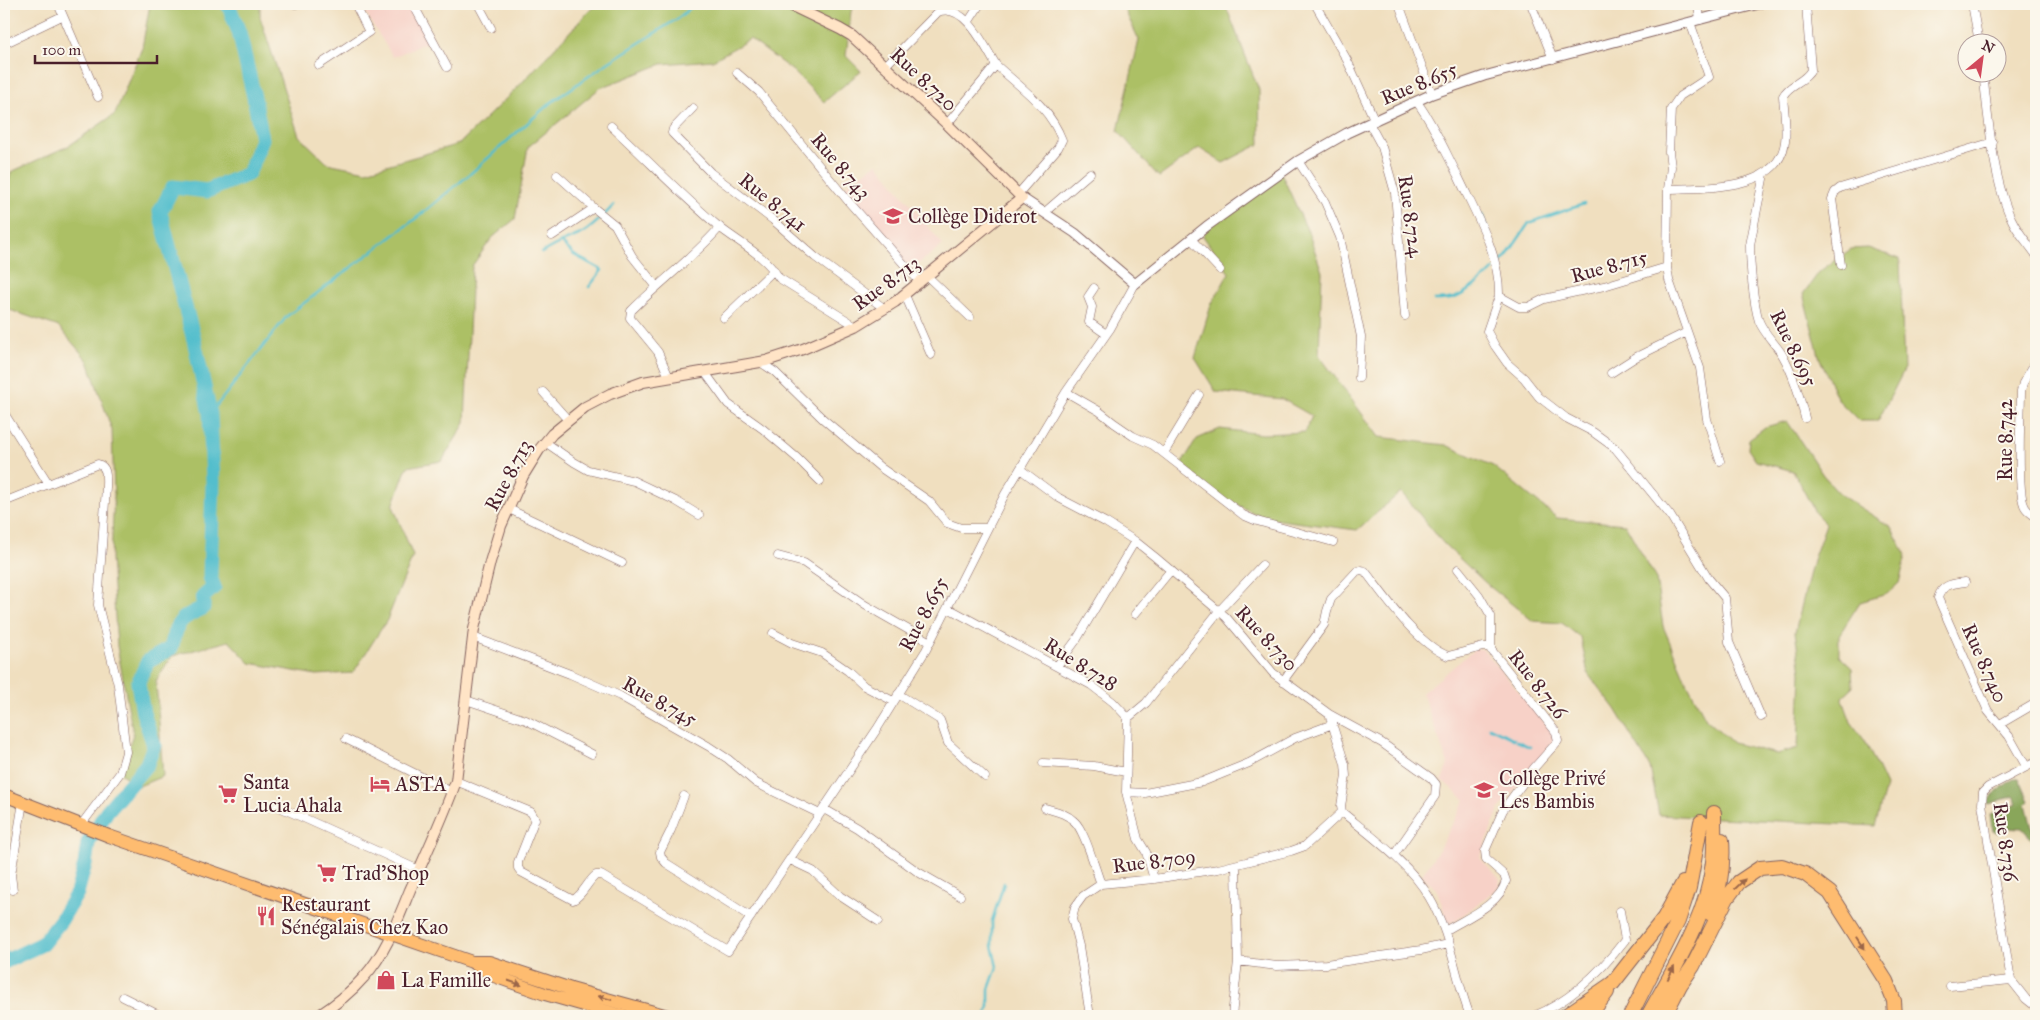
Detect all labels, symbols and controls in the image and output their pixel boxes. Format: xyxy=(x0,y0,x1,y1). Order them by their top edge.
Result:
scale bar xyxy=(35,32,158,64)
north arrow xyxy=(1958,32,2008,82)
text: N xyxy=(1979,37,1997,57)
text: 100 m xyxy=(42,41,82,59)
street label: Rue 8.720 xyxy=(885,42,963,116)
street label: Rue 8.655 xyxy=(1377,56,1461,110)
street label: Rue 8.743 xyxy=(806,128,876,204)
street label: Rue 8.741 xyxy=(734,167,812,237)
street label: Rue 8.724 xyxy=(1393,173,1429,259)
place label: Collège Diderot xyxy=(908,204,1037,229)
school or university icon: Collège Diderot xyxy=(882,205,904,227)
street label: Rue 8.715 xyxy=(1568,244,1650,288)
street label: Rue 8.713 xyxy=(848,251,924,315)
street label: Rue 8.695 xyxy=(1765,306,1823,390)
street label: Rue 8.742 xyxy=(1993,399,2017,481)
street label: Rue 8.713 xyxy=(479,435,537,515)
street label: Rue 8.655 xyxy=(893,573,953,655)
street label: Rue 8.730 xyxy=(1231,600,1303,676)
street label: Rue 8.740 xyxy=(1957,620,2013,706)
street label: Rue 8.728 xyxy=(1040,632,1122,696)
street label: Rue 8.726 xyxy=(1503,644,1573,724)
street label: Rue 8.745 xyxy=(619,671,701,731)
place label: Collège Privé Les Bambis xyxy=(1499,766,1606,813)
place label: Santa Lucia Ahala xyxy=(243,770,343,817)
place label: ASTA xyxy=(394,772,447,796)
hotel icon: ASTA xyxy=(369,773,391,795)
school or university icon: Collège Privé Les Bambis xyxy=(1473,779,1495,801)
supermarket icon: Santa Lucia Ahala xyxy=(217,783,239,805)
street label: Rue 8.736 xyxy=(1989,801,2024,884)
street label: Rue 8.709 xyxy=(1111,844,1197,878)
place label: Trad'Shop xyxy=(342,861,429,885)
supermarket icon: Trad'Shop xyxy=(316,862,338,884)
one-way arrow xyxy=(1733,878,1745,890)
place label: Restaurant Sénégalais Chez Kao xyxy=(281,892,448,940)
restaurant icon: Restaurant Sénégalais Chez Kao xyxy=(255,905,277,927)
one-way arrow xyxy=(1857,936,1866,950)
one-way arrow xyxy=(1667,966,1675,980)
place label: La Famille xyxy=(401,968,491,992)
shop icon: La Famille xyxy=(375,969,397,991)
one-way arrow xyxy=(508,979,523,987)
one-way arrow xyxy=(597,994,612,1002)

